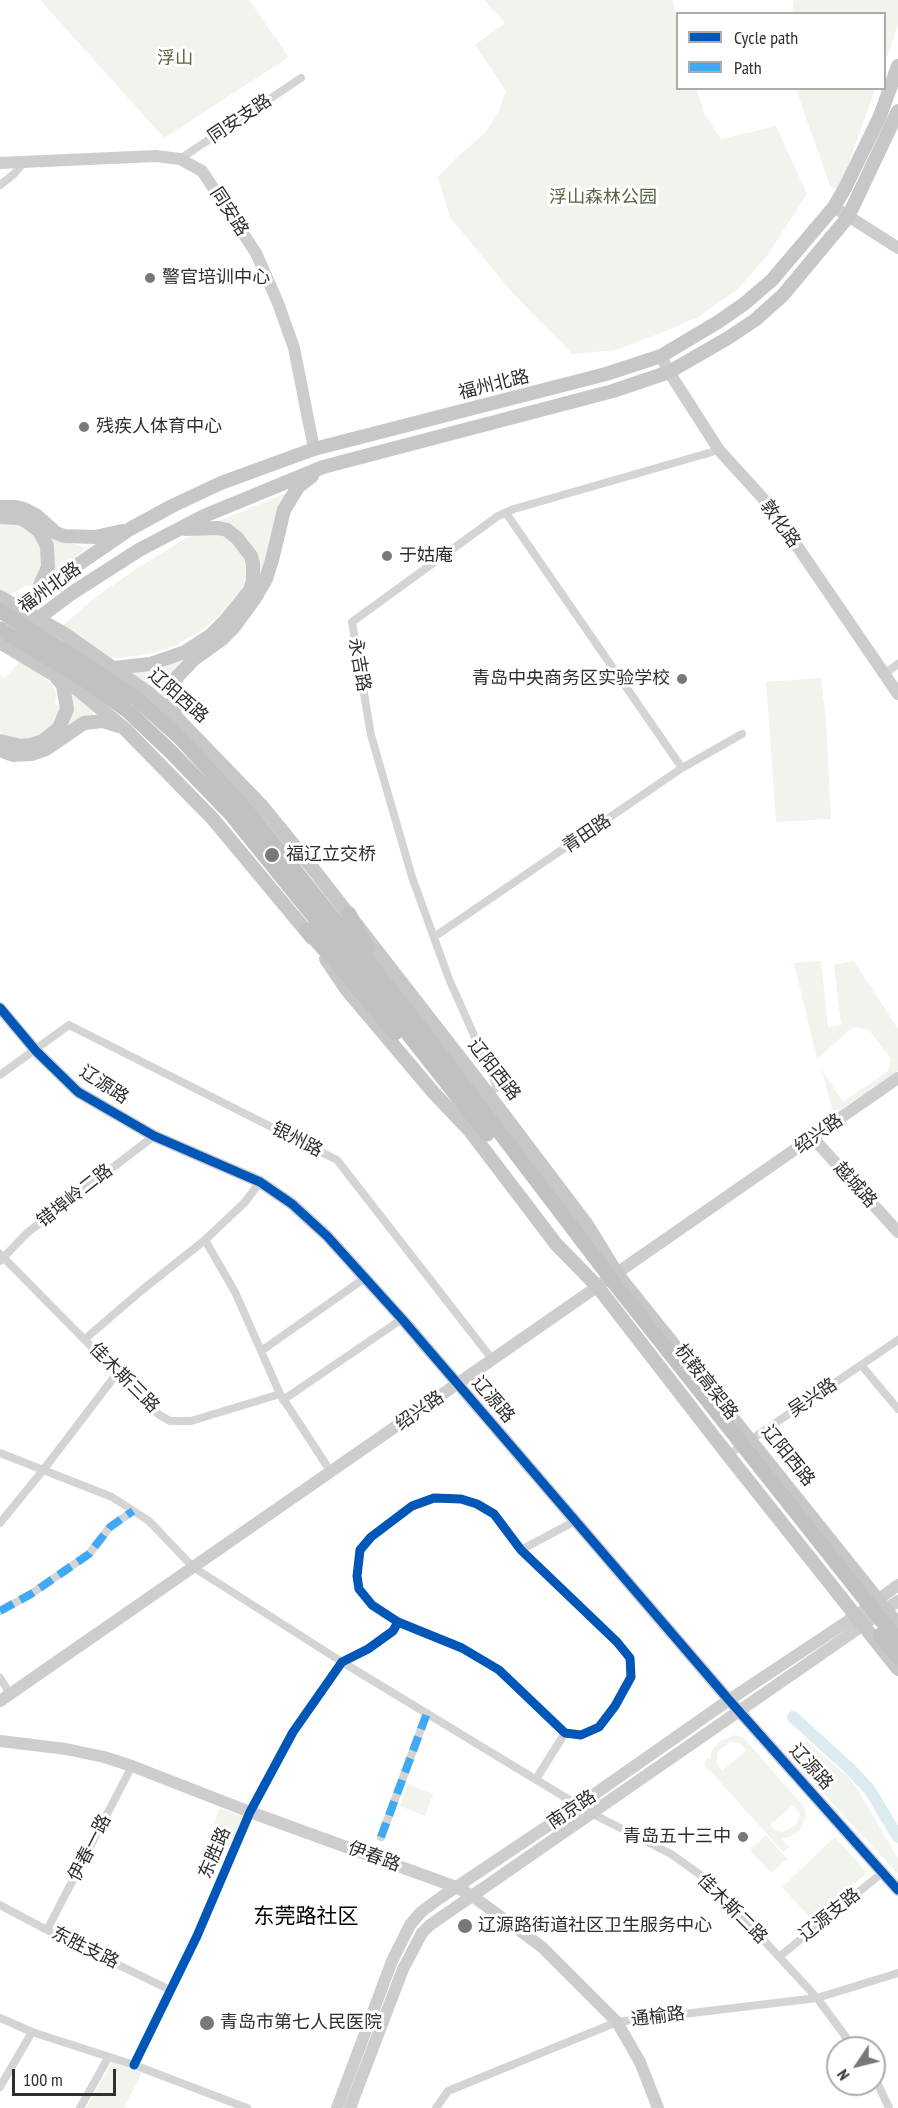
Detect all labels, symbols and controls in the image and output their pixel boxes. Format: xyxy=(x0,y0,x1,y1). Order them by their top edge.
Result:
legend xyxy=(676,12,886,90)
text: Cycle path xyxy=(734,26,798,49)
park label: 浮山 xyxy=(157,48,193,70)
text: Path xyxy=(734,56,762,79)
street label: 同安支路 xyxy=(204,90,276,148)
street label: 同安路 xyxy=(205,183,253,241)
park label: 浮山森林公园 xyxy=(549,187,657,209)
place label: 警官培训中心 xyxy=(162,267,270,289)
marker: 警官培训中心 xyxy=(143,271,157,285)
street label: 福州北路 xyxy=(456,366,532,404)
place label: 残疾人体育中心 xyxy=(96,416,222,438)
marker: 残疾人体育中心 xyxy=(77,420,91,434)
street label: 敦化路 xyxy=(755,496,805,552)
place label: 于姑庵 xyxy=(399,545,453,567)
marker: 于姑庵 xyxy=(380,549,394,563)
street label: 福州北路 xyxy=(15,558,85,618)
street label: 永吉路 xyxy=(344,637,374,693)
street label: 辽阳西路 xyxy=(144,664,212,728)
place label: 青岛中央商务区实验学校 xyxy=(472,668,670,690)
marker: 青岛中央商务区实验学校 xyxy=(675,672,689,686)
street label: 青田路 xyxy=(559,810,615,858)
place label: 福辽立交桥 xyxy=(286,844,376,866)
marker: 福辽立交桥 xyxy=(263,846,281,864)
street label: 辽阳西路 xyxy=(463,1035,525,1105)
street label: 辽源路 xyxy=(75,1061,133,1109)
street label: 绍兴路 xyxy=(791,1110,847,1158)
street label: 银州路 xyxy=(268,1118,326,1162)
street label: 越城路 xyxy=(829,1158,881,1212)
street label: 错埠岭二路 xyxy=(33,1160,117,1232)
street label: 佳木斯三路 xyxy=(85,1339,163,1417)
street label: 杭鞍高架路 xyxy=(670,1340,742,1424)
street label: 辽源路 xyxy=(467,1373,519,1427)
street label: 吴兴路 xyxy=(785,1374,841,1422)
street label: 绍兴路 xyxy=(392,1387,448,1435)
street label: 辽阳西路 xyxy=(757,1421,819,1491)
street label: 辽源路 xyxy=(785,1740,837,1794)
street label: 南京路 xyxy=(544,1786,600,1834)
street label: 伊春一路 xyxy=(64,1811,116,1885)
street label: 东胜路 xyxy=(195,1824,235,1882)
place label: 青岛五十三中 xyxy=(623,1826,731,1848)
marker: 青岛五十三中 xyxy=(736,1830,750,1844)
street label: 伊春路 xyxy=(345,1838,403,1876)
street label: 佳木斯二路 xyxy=(693,1870,771,1948)
street label: 辽源支路 xyxy=(795,1884,865,1946)
district label: 东莞路社区 xyxy=(254,1904,358,1930)
place label: 辽源路街道社区卫生服务中心 xyxy=(478,1915,712,1937)
marker: 辽源路街道社区卫生服务中心 xyxy=(456,1917,474,1935)
street label: 东胜支路 xyxy=(48,1923,122,1973)
street label: 通榆路 xyxy=(630,2003,686,2031)
place label: 青岛市第七人民医院 xyxy=(220,2012,382,2034)
marker: 青岛市第七人民医院 xyxy=(198,2014,216,2032)
north arrow xyxy=(826,2036,886,2096)
scale bar xyxy=(15,2057,118,2095)
text: N xyxy=(832,2066,854,2084)
text: 100 m xyxy=(23,2068,63,2091)

